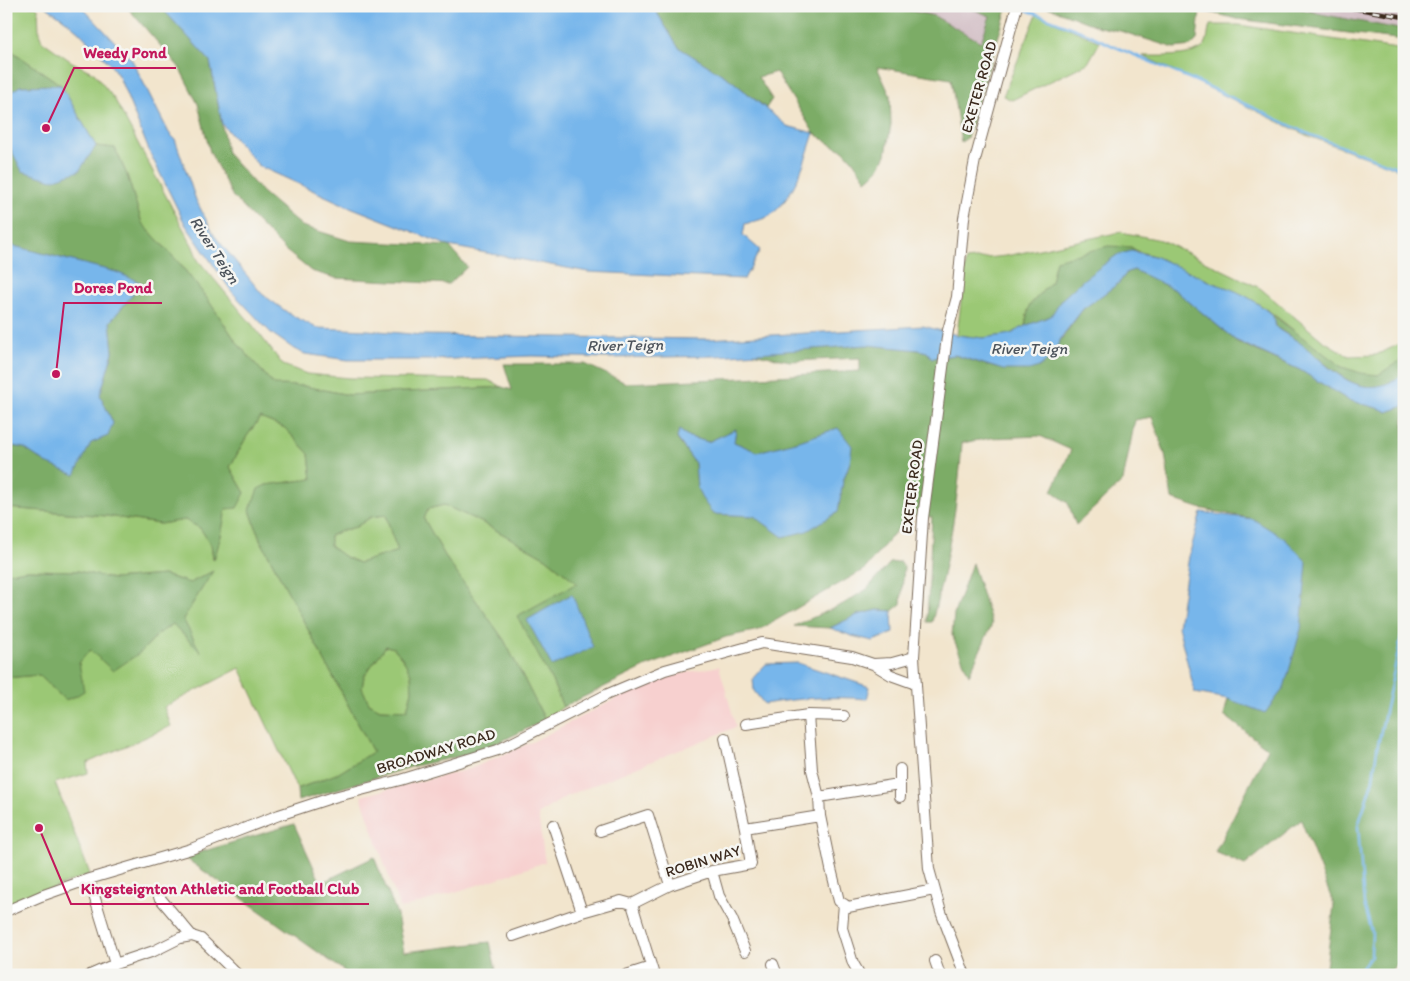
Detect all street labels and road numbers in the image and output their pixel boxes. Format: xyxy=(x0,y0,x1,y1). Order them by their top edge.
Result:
street label: EXETER ROAD xyxy=(957,39,1001,135)
street label: EXETER ROAD xyxy=(897,439,927,535)
street label: BROADWAY ROAD xyxy=(374,724,498,778)
street label: ROBIN WAY xyxy=(663,841,743,881)

